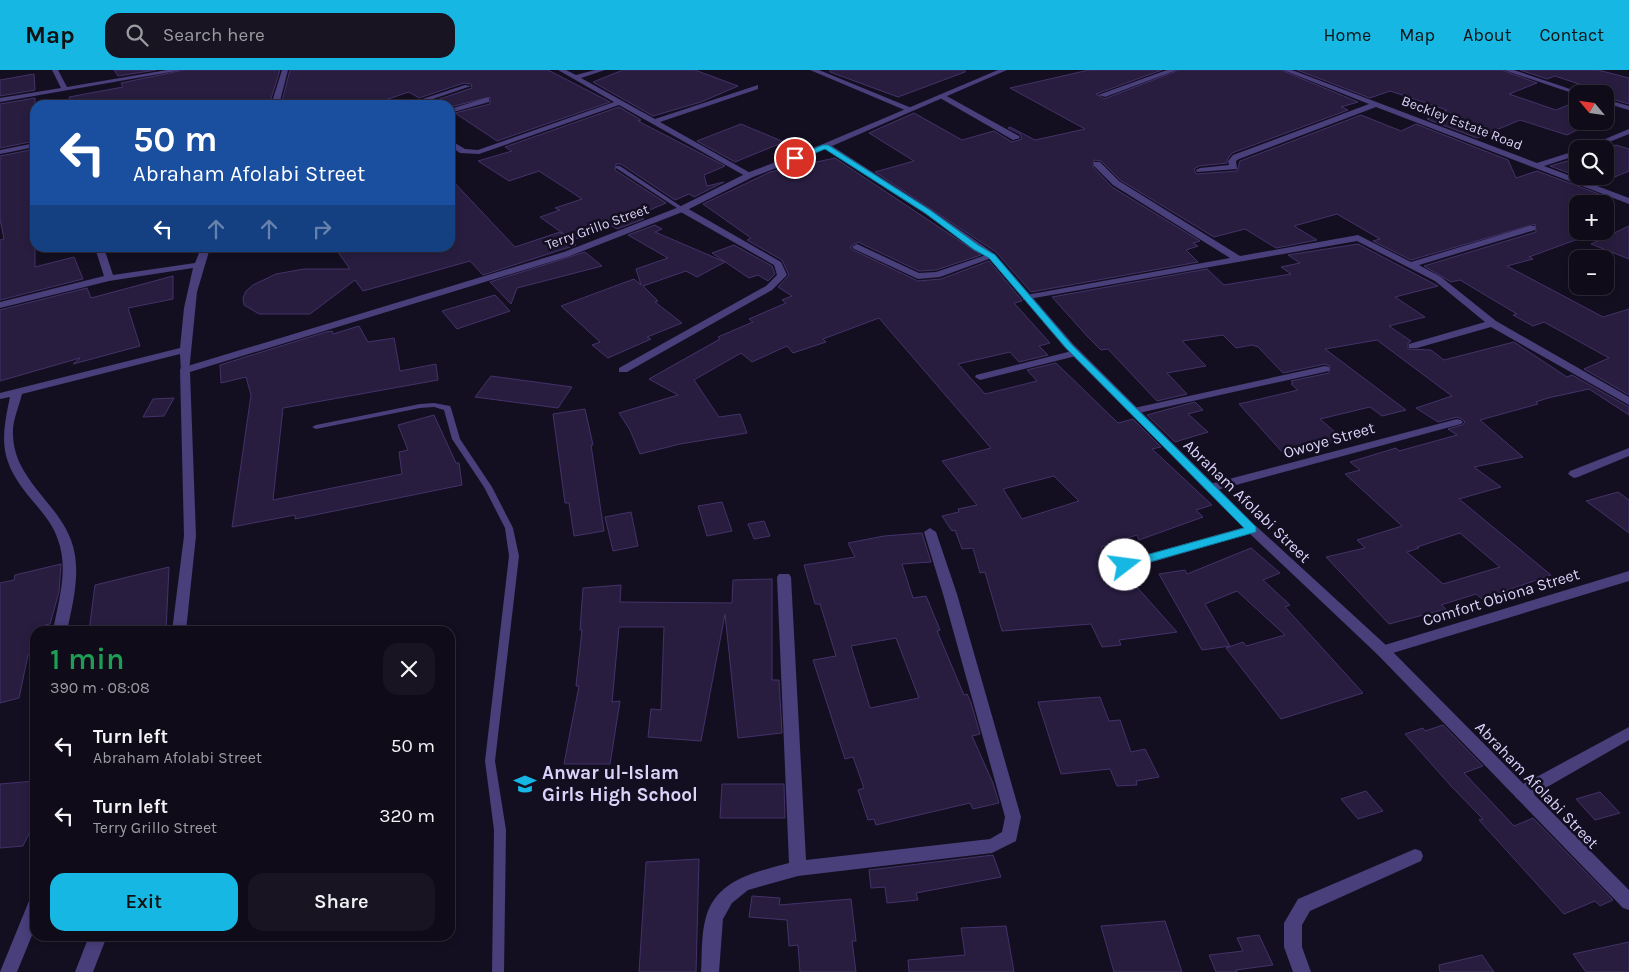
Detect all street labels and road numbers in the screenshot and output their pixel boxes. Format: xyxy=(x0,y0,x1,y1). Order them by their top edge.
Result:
street label: Beckley Estate Road xyxy=(1399,92,1525,154)
street label: Terry Grillo Street xyxy=(543,200,651,254)
street label: Owoye Street xyxy=(1281,418,1377,462)
street label: Abraham Afolabi Street xyxy=(1180,435,1314,567)
street label: Comfort Obiona Street xyxy=(1420,564,1582,630)
street label: Abraham Afolabi Street xyxy=(1471,718,1603,852)

